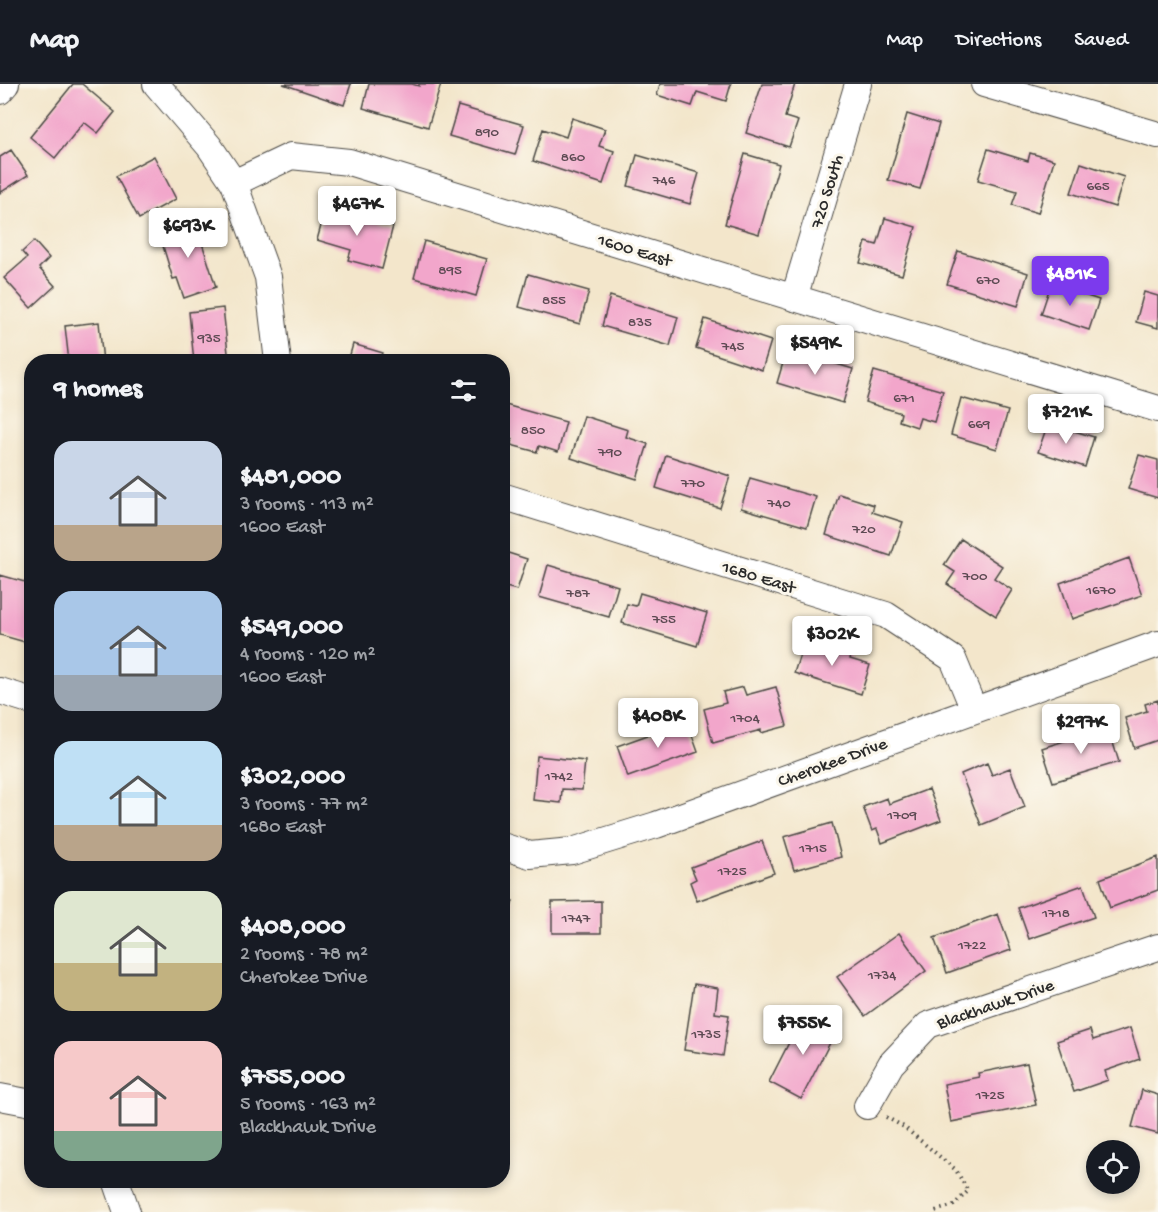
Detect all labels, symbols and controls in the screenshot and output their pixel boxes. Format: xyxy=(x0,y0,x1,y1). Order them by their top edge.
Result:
text: Map xyxy=(30,25,79,58)
text: Map xyxy=(886,29,923,54)
text: Directions xyxy=(956,29,1041,54)
text: Saved xyxy=(1074,29,1128,54)
house number: 890 xyxy=(475,124,500,142)
house number: 860 xyxy=(561,149,586,167)
street label: 720 South xyxy=(807,152,850,232)
house number: 746 xyxy=(652,172,676,190)
house number: 665 xyxy=(1086,178,1110,196)
pin: $467K xyxy=(315,186,399,237)
text: $467K xyxy=(332,194,382,217)
pin: $693K xyxy=(146,208,230,259)
text: $693K xyxy=(163,216,213,239)
street label: 1600 East xyxy=(594,230,675,273)
pin: $481K xyxy=(1028,256,1112,307)
house number: 895 xyxy=(438,262,462,280)
text: $481K xyxy=(1046,264,1094,287)
house number: 670 xyxy=(976,272,1000,290)
house number: 855 xyxy=(542,292,566,310)
house number: 835 xyxy=(628,314,652,332)
pin: $549K xyxy=(773,325,857,376)
house number: 935 xyxy=(196,330,221,348)
text: $549K xyxy=(790,333,840,356)
house number: 745 xyxy=(721,338,744,356)
icon: filters xyxy=(447,374,480,407)
text: 9 homes xyxy=(54,375,142,406)
house number: 671 xyxy=(893,390,915,408)
pin: $721K xyxy=(1024,394,1108,445)
text: $721K xyxy=(1042,402,1090,425)
house number: 669 xyxy=(968,416,991,434)
house number: 850 xyxy=(521,422,546,440)
house number: 790 xyxy=(597,444,622,462)
text: $481,000 xyxy=(240,463,341,494)
icon: home xyxy=(102,465,174,537)
house number: 770 xyxy=(680,475,706,493)
text: 3 rooms · 113 m² xyxy=(240,494,374,517)
house number: 740 xyxy=(766,495,791,513)
text: 1600 East xyxy=(240,517,325,540)
house number: 720 xyxy=(851,521,876,539)
street label: 1680 East xyxy=(718,557,799,600)
house number: 700 xyxy=(962,568,988,586)
house number: 1670 xyxy=(1085,582,1116,600)
house number: 787 xyxy=(565,585,591,603)
house number: 755 xyxy=(651,611,676,629)
text: $549,000 xyxy=(240,613,343,644)
icon: home xyxy=(102,615,174,687)
pin: $302K xyxy=(790,616,874,667)
text: $302K xyxy=(806,624,858,647)
text: 4 rooms · 120 m² xyxy=(240,644,375,667)
text: 1600 East xyxy=(240,667,325,690)
pin: $408K xyxy=(616,698,700,749)
pin: $297K xyxy=(1039,704,1123,755)
text: $408K xyxy=(632,706,684,729)
house number: 1704 xyxy=(729,710,760,728)
text: $297K xyxy=(1056,712,1106,735)
street label: Cherokee Drive xyxy=(775,734,891,793)
text: $302,000 xyxy=(240,763,345,794)
icon: home xyxy=(102,765,174,837)
house number: 1742 xyxy=(544,768,573,786)
text: 3 rooms · 77 m² xyxy=(240,794,368,817)
house number: 1709 xyxy=(886,807,917,825)
text: 1680 East xyxy=(240,817,324,840)
house number: 1715 xyxy=(798,840,827,858)
house number: 1725 xyxy=(716,863,747,881)
house number: 1718 xyxy=(1041,905,1070,923)
house number: 1747 xyxy=(561,910,592,928)
text: $408,000 xyxy=(240,913,345,944)
icon: home xyxy=(102,915,174,987)
house number: 1722 xyxy=(957,937,986,955)
text: 2 rooms · 78 m² xyxy=(240,944,368,967)
text: Cherokee Drive xyxy=(240,967,367,990)
house number: 1734 xyxy=(867,967,896,985)
street label: Blackhawk Drive xyxy=(934,975,1058,1036)
pin: $755K xyxy=(761,1005,845,1056)
text: $755K xyxy=(777,1013,829,1036)
house number: 1735 xyxy=(690,1026,721,1044)
text: $755,000 xyxy=(240,1063,345,1094)
icon: home xyxy=(102,1065,174,1137)
house number: 1725 xyxy=(974,1087,1005,1105)
text: 5 rooms · 163 m² xyxy=(240,1094,376,1117)
text: Blackhawk Drive xyxy=(240,1117,376,1140)
map controls xyxy=(1086,1140,1140,1194)
button: locate xyxy=(1086,1140,1140,1194)

